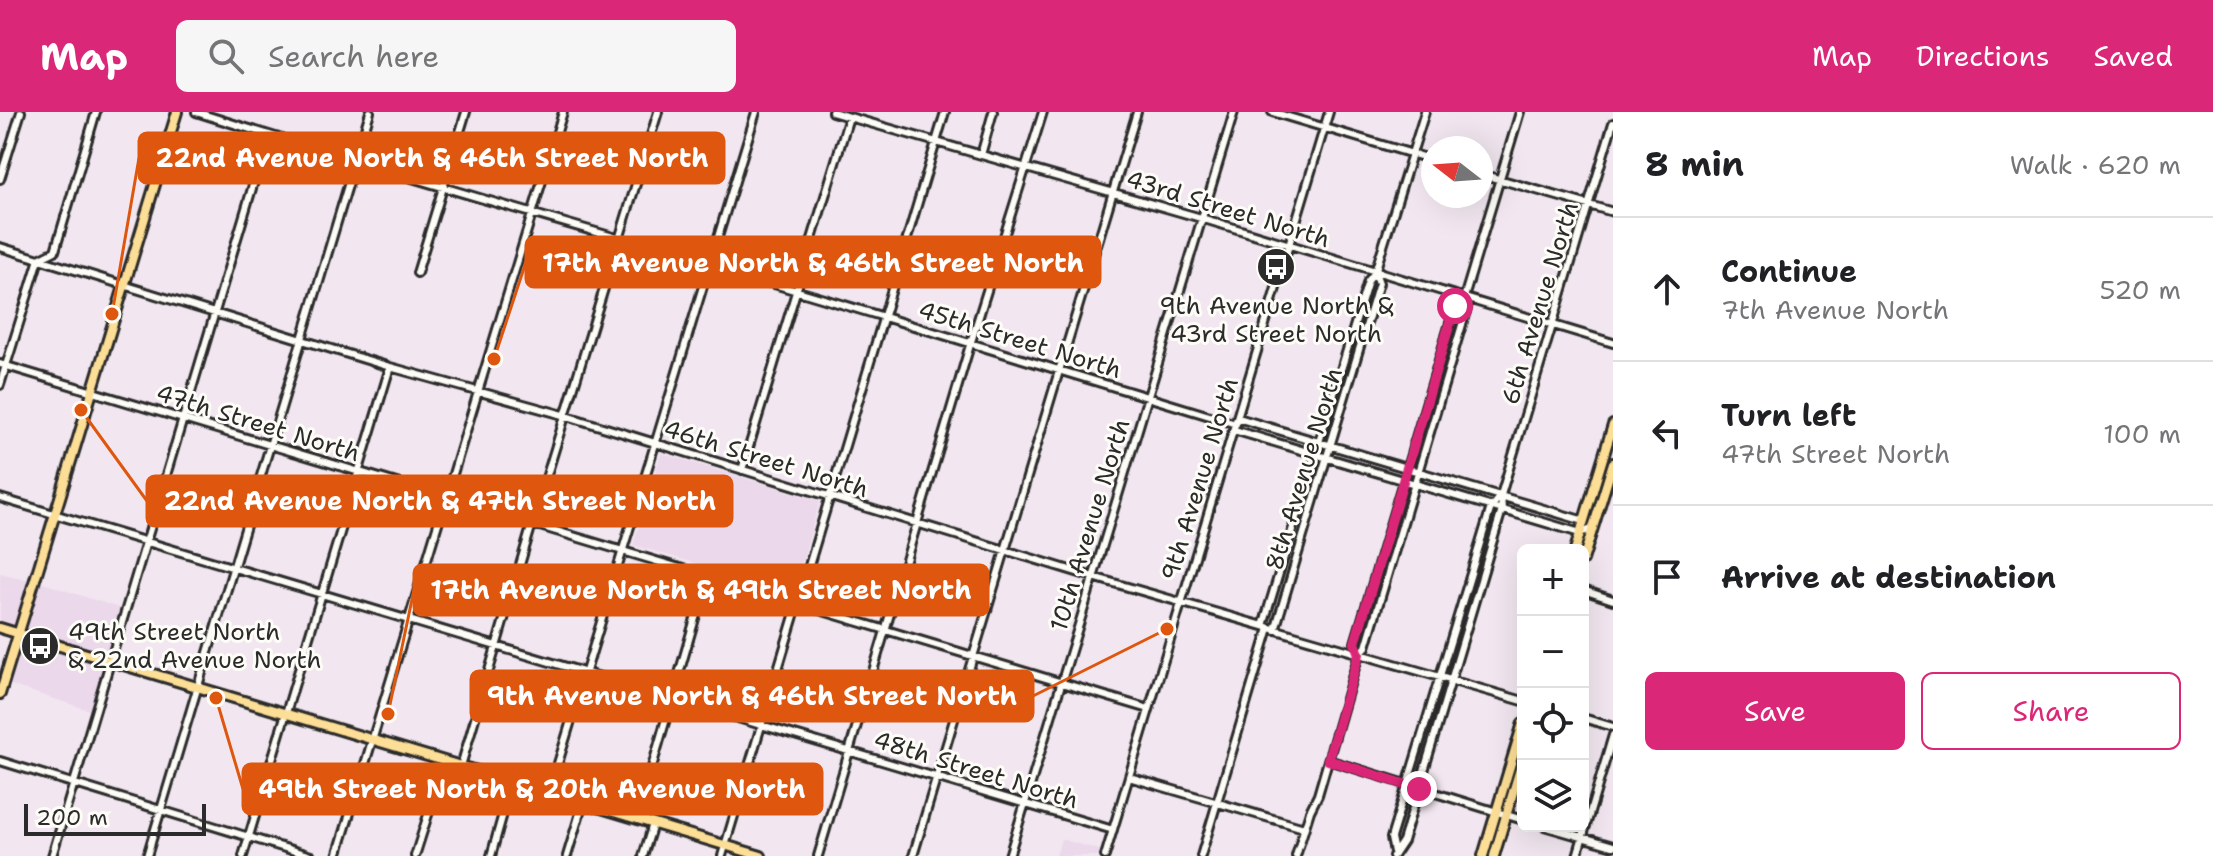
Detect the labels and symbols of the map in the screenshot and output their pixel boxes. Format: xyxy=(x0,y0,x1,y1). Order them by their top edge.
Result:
callout: 22nd Avenue North & 46th Street North xyxy=(139,133,724,183)
north arrow xyxy=(1421,136,1493,208)
text: 22nd Avenue North & 46th Street North xyxy=(155,140,709,175)
street label: 43rd Street North xyxy=(1122,163,1334,255)
street label: 6th Avenue North xyxy=(1494,198,1586,408)
callout: 17th Avenue North & 46th Street North xyxy=(526,237,1100,287)
text: 17th Avenue North & 46th Street North xyxy=(542,245,1084,280)
bus stop icon: 9th Avenue North & 43rd Street North xyxy=(1255,246,1297,288)
route start xyxy=(1437,288,1473,324)
place label: 9th Avenue North & 43rd Street North xyxy=(1159,290,1394,350)
street label: 45th Street North xyxy=(915,294,1125,386)
street label: 8th Avenue North xyxy=(1258,364,1350,574)
street label: 9th Avenue North xyxy=(1154,374,1246,584)
street label: 47th Street North xyxy=(152,377,364,469)
street label: 46th Street North xyxy=(660,413,872,505)
street label: 10th Avenue North xyxy=(1042,415,1138,635)
callout: 22nd Avenue North & 47th Street North xyxy=(147,476,732,526)
text: 22nd Avenue North & 47th Street North xyxy=(164,483,716,518)
callout: 17th Avenue North & 49th Street North xyxy=(414,565,988,615)
text: 17th Avenue North & 49th Street North xyxy=(430,572,972,607)
place label: 49th Street North & 22nd Avenue North xyxy=(68,616,322,676)
bus stop icon: 49th Street North & 22nd Avenue North xyxy=(19,625,61,667)
callout: 9th Avenue North & 46th Street North xyxy=(471,671,1033,721)
text: 9th Avenue North & 46th Street North xyxy=(487,678,1017,713)
street label: 48th Street North xyxy=(870,724,1082,816)
callout: 49th Street North & 20th Avenue North xyxy=(243,764,822,814)
text: 49th Street North & 20th Avenue North xyxy=(258,771,806,806)
route end xyxy=(1401,771,1437,807)
scale bar xyxy=(24,800,206,836)

